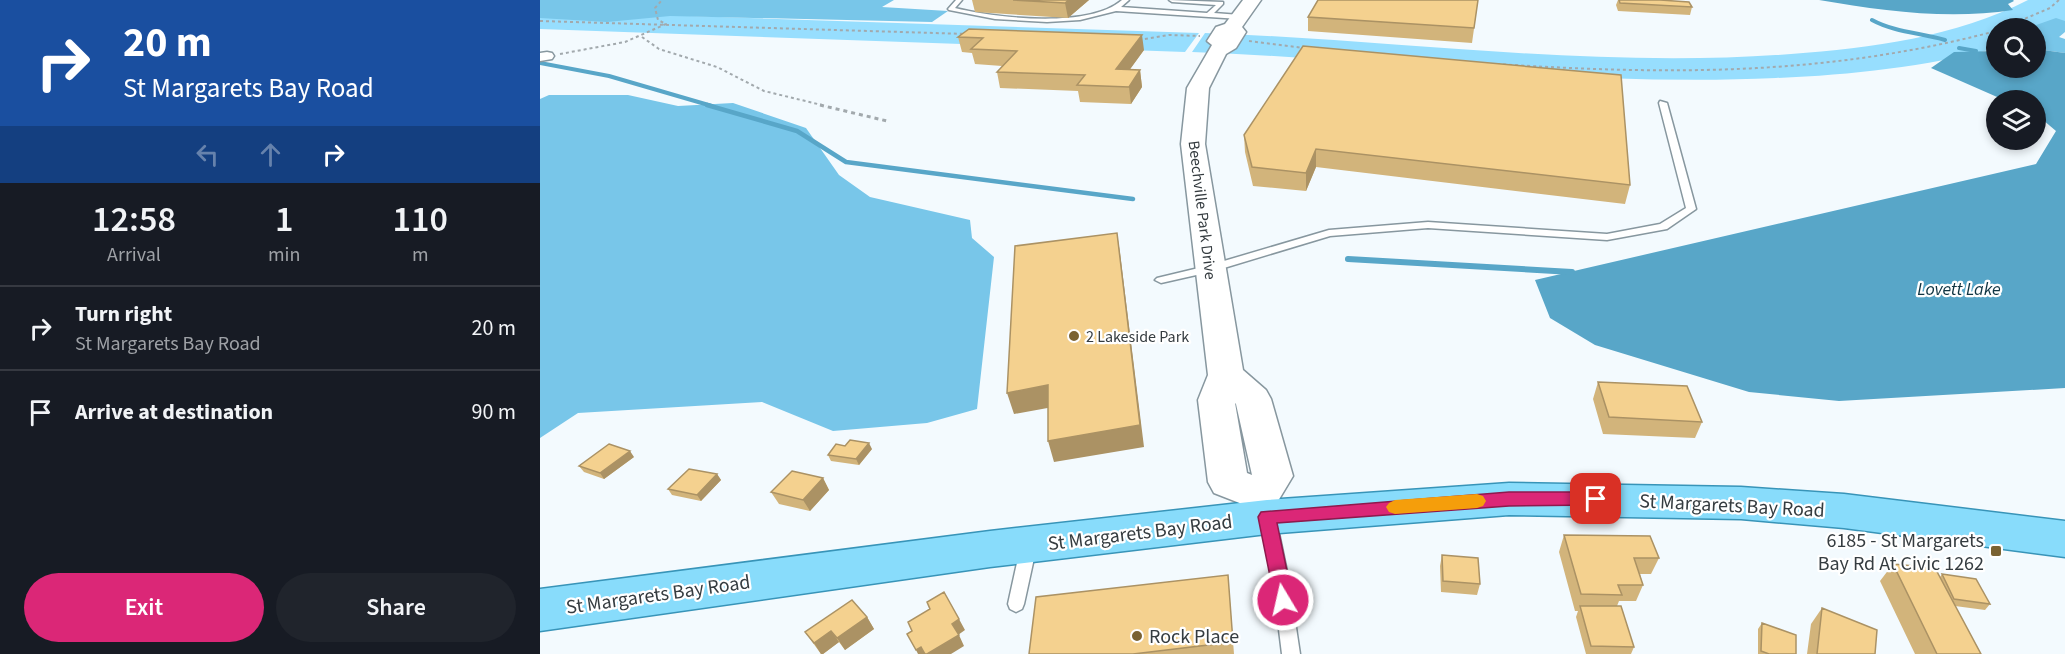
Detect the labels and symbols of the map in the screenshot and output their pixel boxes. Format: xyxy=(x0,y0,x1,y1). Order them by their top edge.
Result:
street label: Beechville Park Drive xyxy=(1183,139,1221,281)
water label: Lovett Lake xyxy=(1917,277,2001,302)
place label: 2 Lakeside Park xyxy=(1086,326,1189,348)
marker: 2 Lakeside Park xyxy=(1067,329,1081,343)
pin xyxy=(1570,473,1621,524)
street label: St Margarets Bay Road xyxy=(1639,487,1825,525)
street label: St Margarets Bay Road xyxy=(1046,508,1234,558)
place label: 6185 - St Margarets Bay Rd At Civic 1262 xyxy=(1818,527,1984,578)
marker: 6185 - St Margarets Bay Rd At Civic 1262 xyxy=(1989,544,2003,558)
street label: St Margarets Bay Road xyxy=(564,568,752,622)
position arrow xyxy=(1251,568,1315,632)
place label: Rock Place xyxy=(1149,623,1239,651)
marker: Rock Place xyxy=(1130,629,1144,643)

